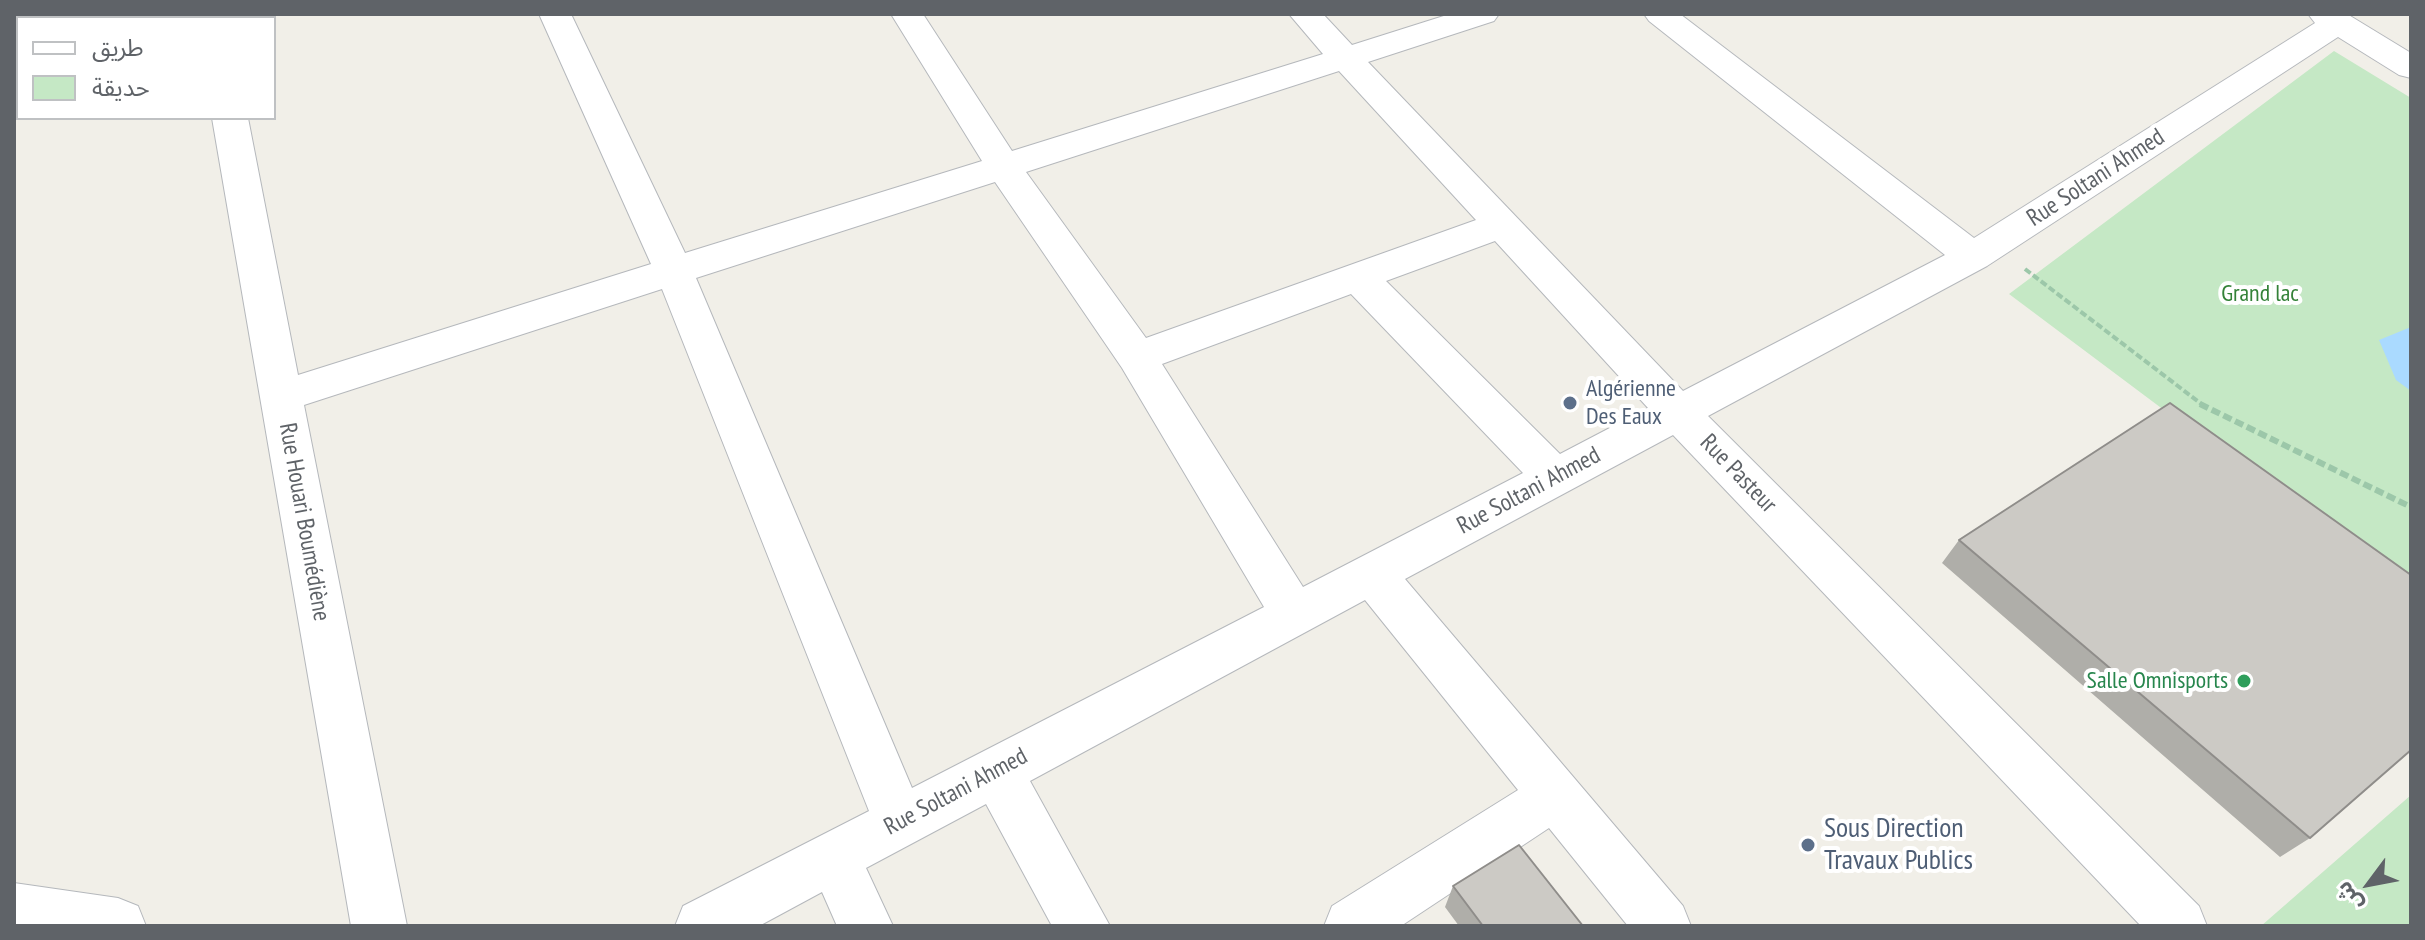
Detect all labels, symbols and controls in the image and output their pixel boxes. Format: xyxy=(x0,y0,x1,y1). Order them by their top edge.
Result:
legend xyxy=(16,16,276,120)
text: طريق xyxy=(92,32,144,63)
text: حديقة xyxy=(92,72,150,103)
street label: Rue Soltani Ahmed xyxy=(2022,123,2170,233)
park label: Grand lac xyxy=(2221,280,2299,308)
place label: Algérienne Des Eaux xyxy=(1586,375,1676,431)
marker: Algérienne Des Eaux xyxy=(1561,394,1579,412)
street label: Rue Houari Boumédiène xyxy=(272,421,336,623)
street label: Rue Pasteur xyxy=(1694,429,1782,519)
street label: Rue Soltani Ahmed xyxy=(1452,441,1606,541)
place label: Salle Omnisports xyxy=(2087,667,2228,695)
marker: Salle Omnisports xyxy=(2235,672,2253,690)
street label: Rue Soltani Ahmed xyxy=(879,742,1033,842)
place label: Sous Direction Travaux Publics xyxy=(1824,812,1973,878)
marker: Sous Direction Travaux Publics xyxy=(1799,836,1817,854)
north arrow xyxy=(2329,844,2409,924)
text: ش xyxy=(2329,877,2369,917)

